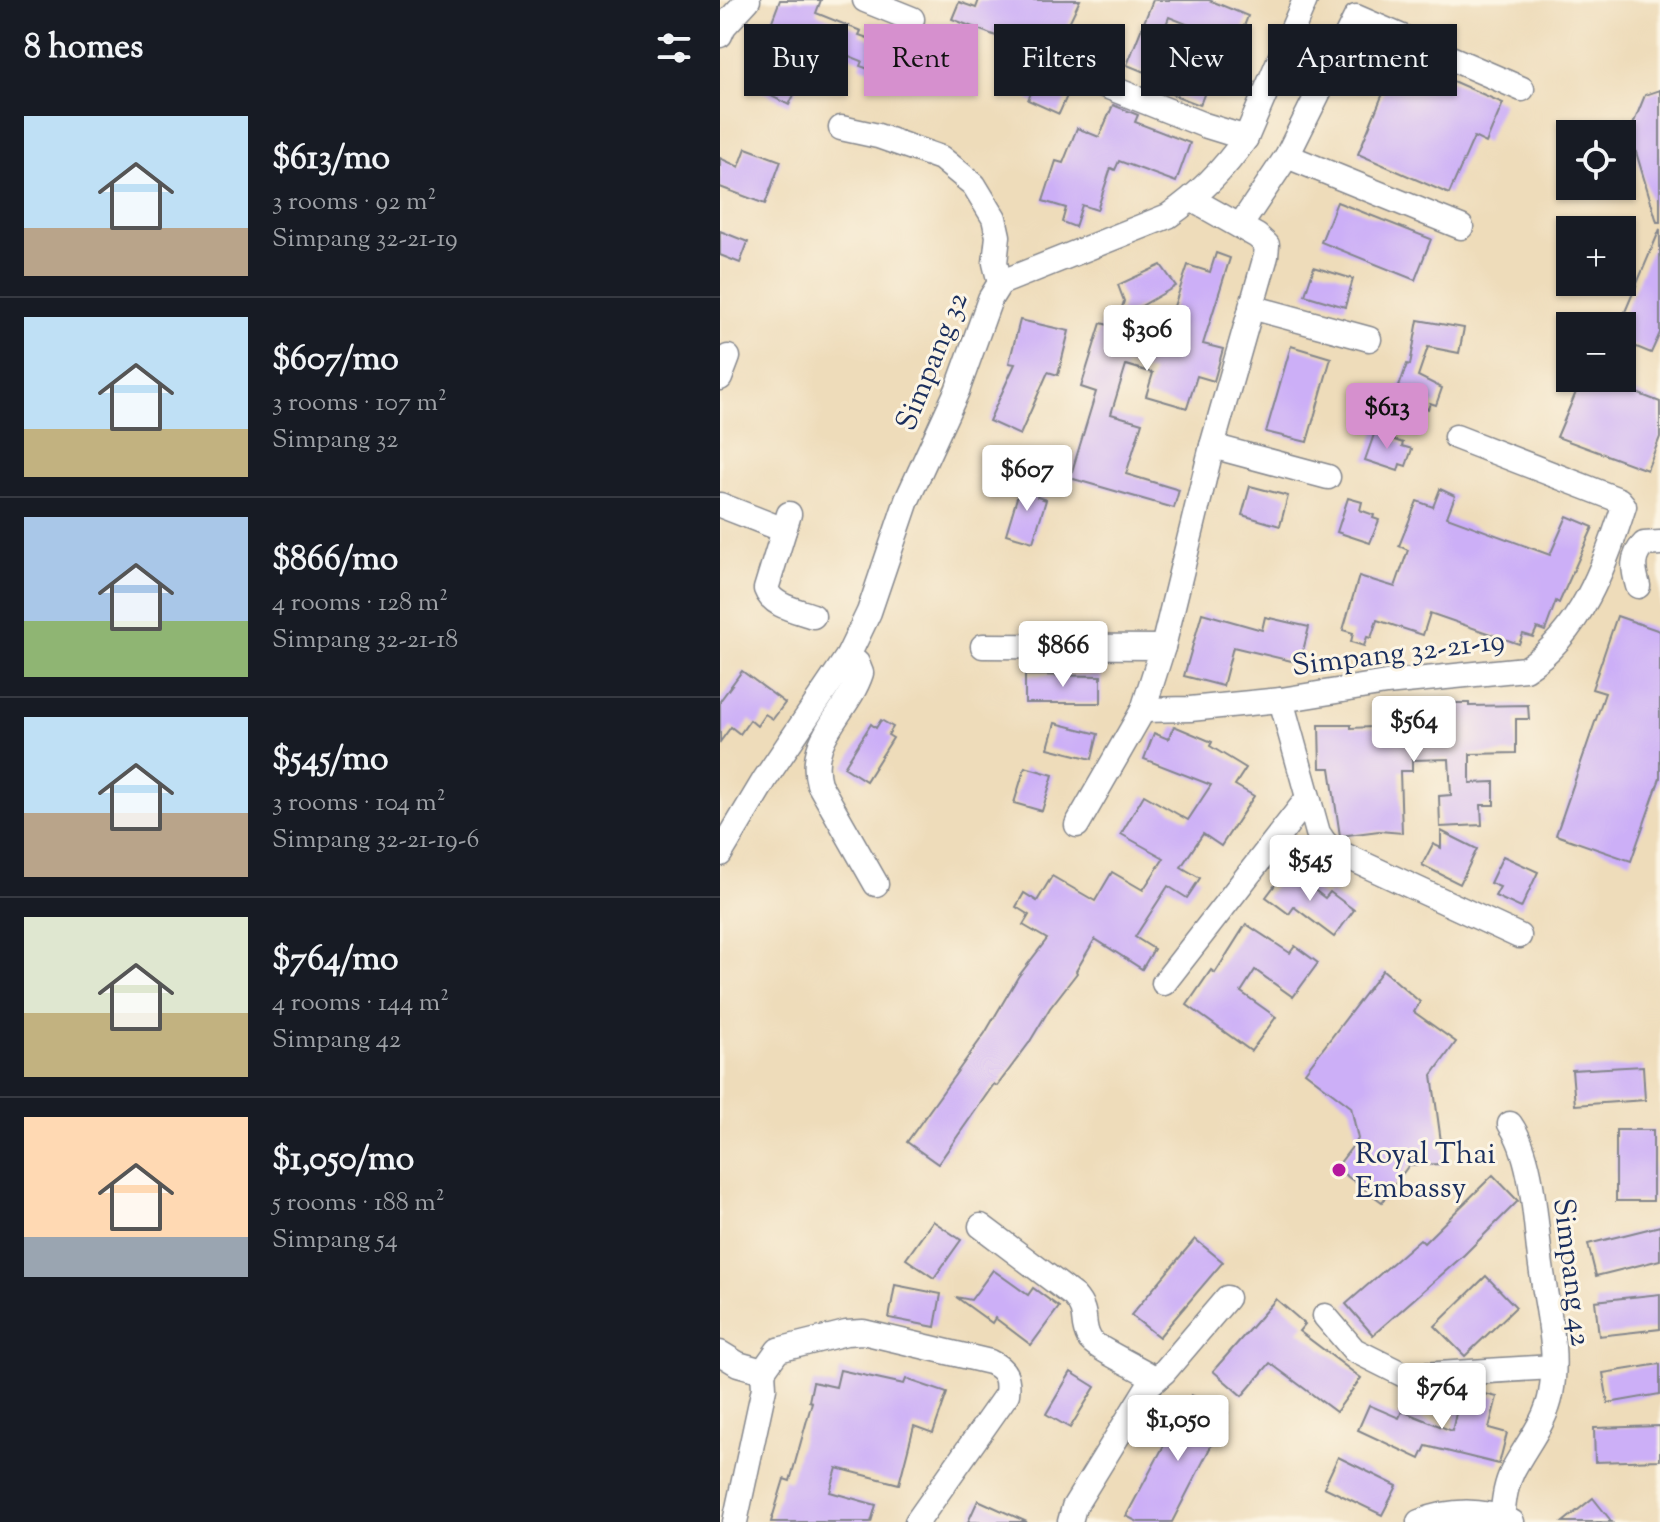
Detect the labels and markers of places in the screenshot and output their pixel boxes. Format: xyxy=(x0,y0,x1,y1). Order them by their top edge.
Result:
pin: $306 xyxy=(1100,305,1194,373)
pin: $613 xyxy=(1340,383,1434,451)
pin: $607 xyxy=(980,445,1074,513)
pin: $866 xyxy=(1016,621,1110,689)
pin: $564 xyxy=(1367,696,1461,764)
pin: $545 xyxy=(1263,835,1357,903)
place label: Royal Thai Embassy xyxy=(1355,1134,1496,1211)
marker: Royal Thai Embassy xyxy=(1330,1161,1348,1179)
pin: $764 xyxy=(1395,1363,1489,1431)
pin: $1,050 xyxy=(1113,1395,1243,1463)

